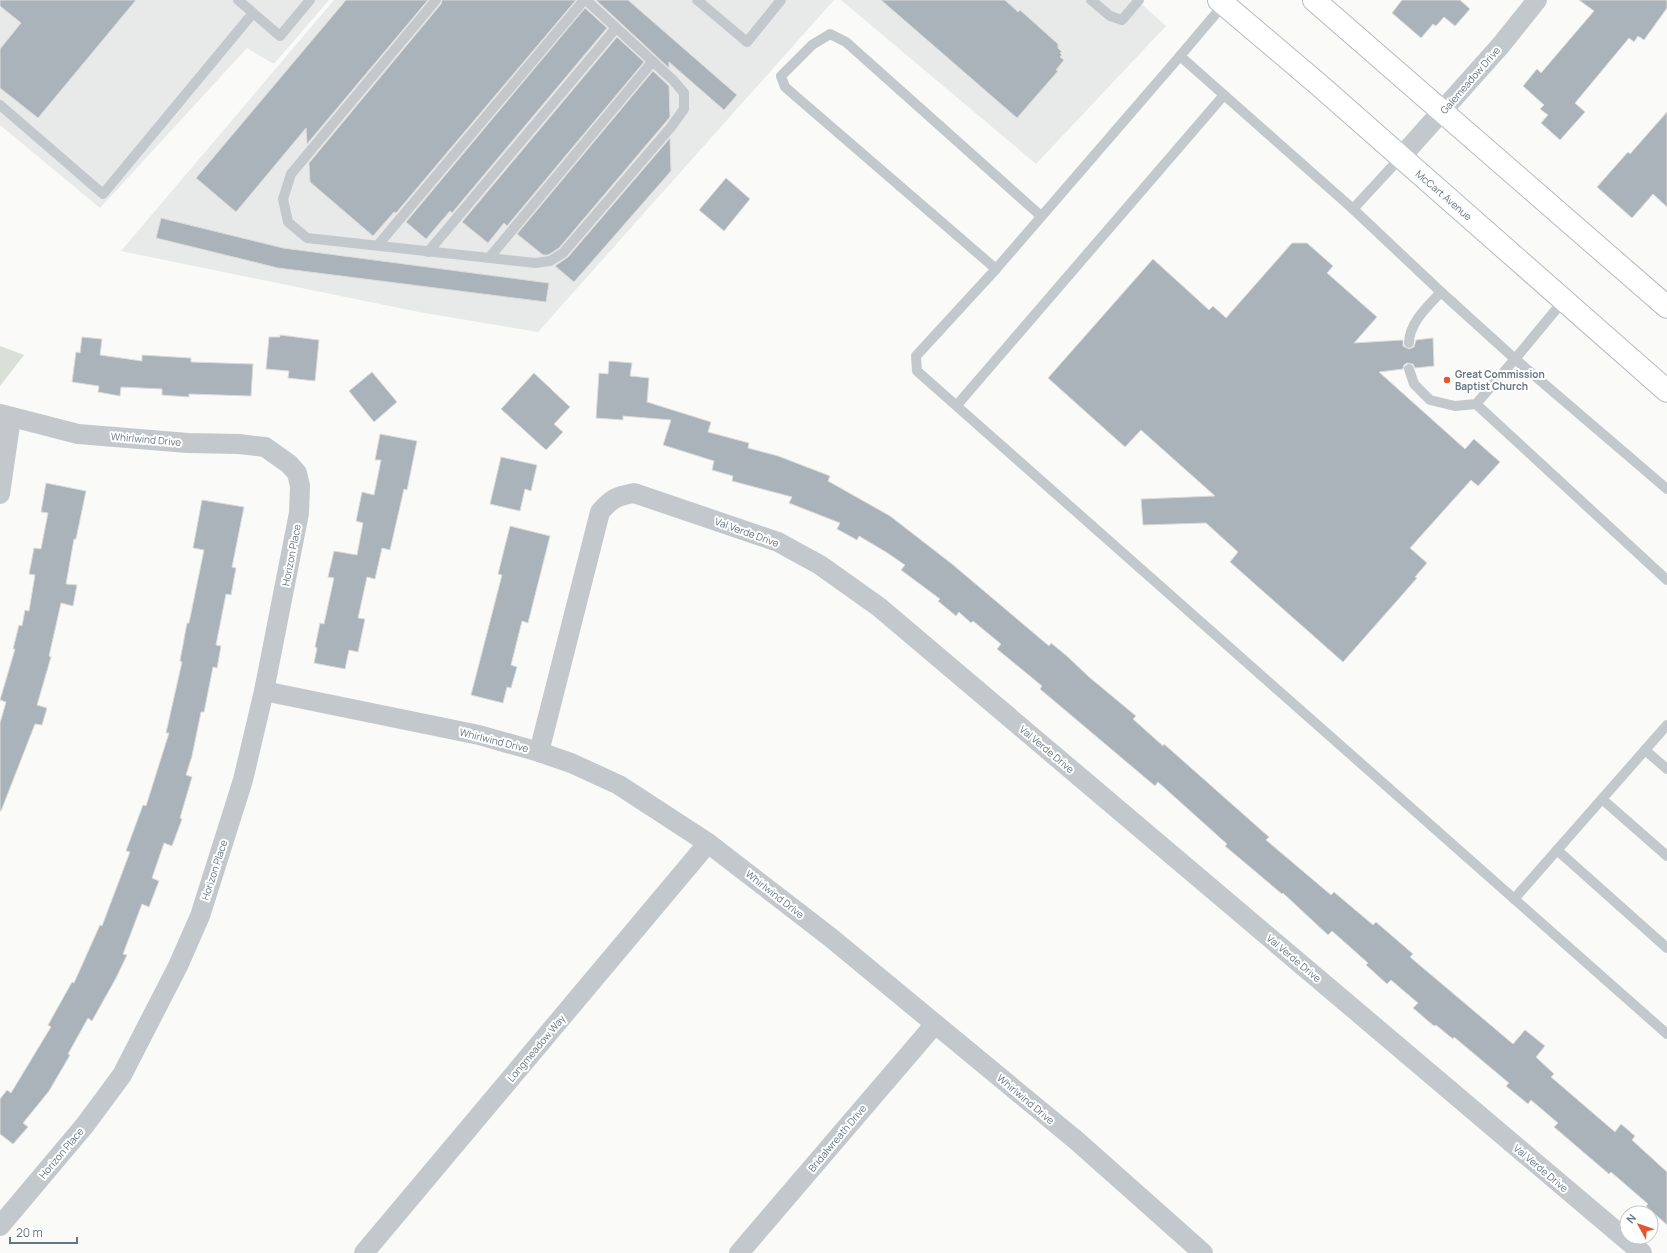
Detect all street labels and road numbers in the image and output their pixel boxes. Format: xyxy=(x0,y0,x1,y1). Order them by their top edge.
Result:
street label: Galemeadow Drive xyxy=(1437,43,1503,117)
street label: McCart Avenue xyxy=(1413,167,1475,224)
street label: Whirlwind Drive xyxy=(110,429,182,449)
street label: Val Verde Drive xyxy=(713,514,781,550)
street label: Horizon Place xyxy=(278,523,304,587)
street label: Val Verde Drive xyxy=(1017,722,1077,776)
street label: Whirlwind Drive xyxy=(458,725,530,755)
street label: Horizon Place xyxy=(198,838,230,902)
street label: Whirlwind Drive xyxy=(743,867,807,921)
street label: Val Verde Drive xyxy=(1264,931,1324,985)
street label: Longmeadow Way xyxy=(504,1011,569,1084)
street label: Whirlwind Drive xyxy=(994,1071,1058,1127)
street label: Bridalwreath Drive xyxy=(805,1101,869,1175)
street label: Horizon Place xyxy=(36,1124,87,1181)
street label: Val Verde Drive xyxy=(1511,1141,1571,1195)

